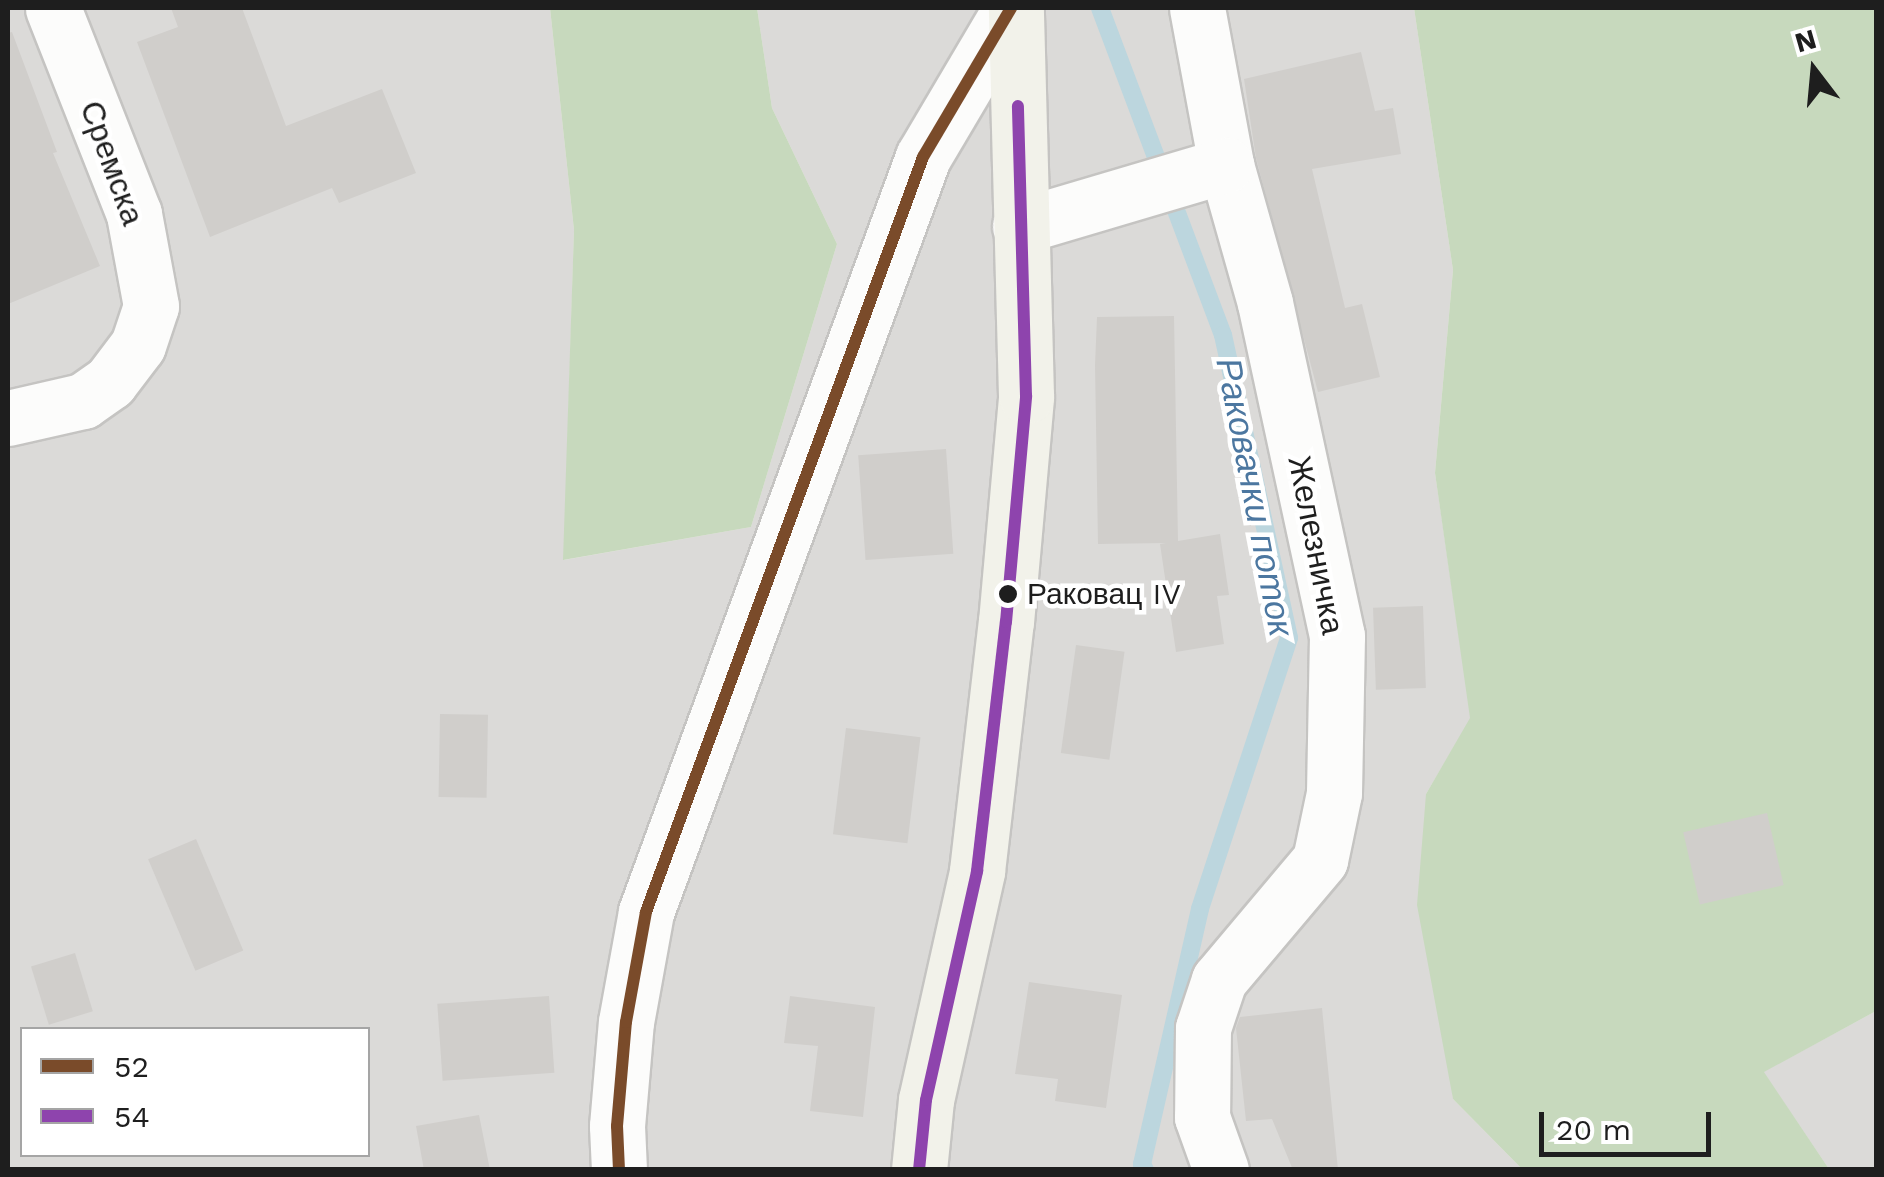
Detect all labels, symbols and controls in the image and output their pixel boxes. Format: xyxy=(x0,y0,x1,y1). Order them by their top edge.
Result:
north arrow xyxy=(1764,20,1864,120)
text: N xyxy=(1791,22,1820,59)
street label: Сремска xyxy=(72,96,152,230)
water label: Раковачки поток xyxy=(1207,354,1303,640)
street label: Железничка xyxy=(1280,452,1352,638)
place label: Раковац IV xyxy=(1027,576,1181,612)
marker: Раковац IV xyxy=(998,584,1018,604)
legend xyxy=(20,1027,370,1157)
text: 52 xyxy=(114,1049,149,1084)
scale bar xyxy=(1544,1092,1716,1154)
text: 54 xyxy=(114,1099,150,1134)
text: 20 m xyxy=(1556,1112,1631,1147)

